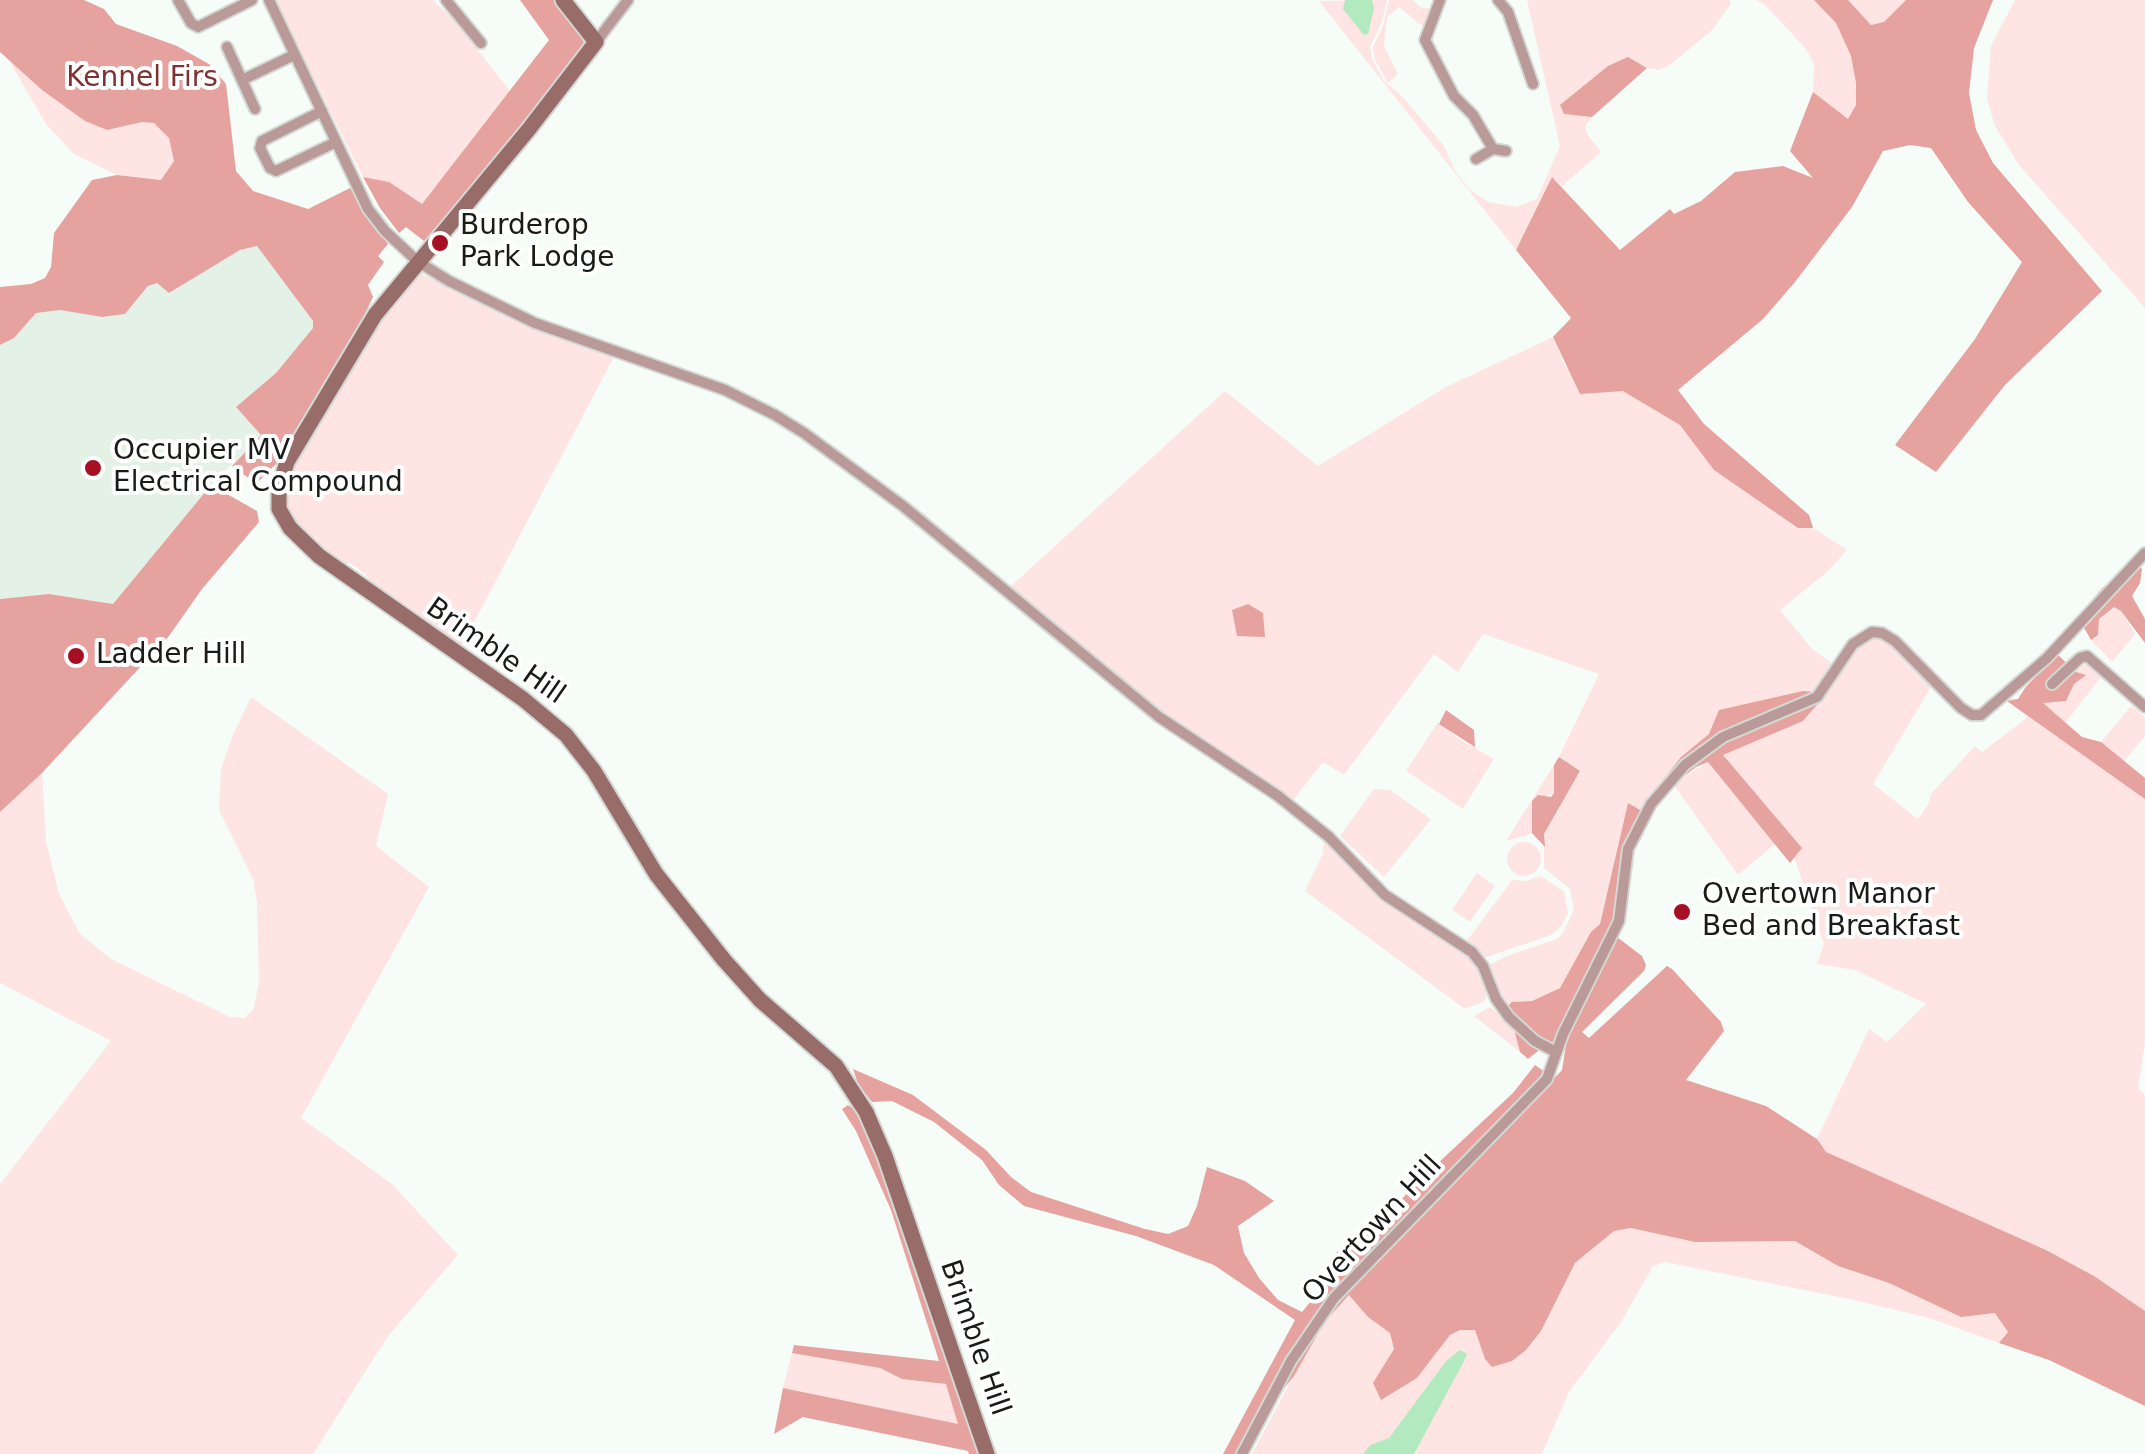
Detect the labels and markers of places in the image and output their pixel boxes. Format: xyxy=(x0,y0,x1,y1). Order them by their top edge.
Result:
place label: Burderop Park Lodge xyxy=(460,210,614,276)
marker: Burderop Park Lodge xyxy=(429,232,451,254)
place label: Occupier MV Electrical Compound xyxy=(113,435,403,501)
marker: Occupier MV Electrical Compound xyxy=(82,457,104,479)
place label: Ladder Hill xyxy=(96,639,246,673)
marker: Ladder Hill xyxy=(65,645,87,667)
place label: Overtown Manor Bed and Breakfast xyxy=(1702,879,1960,945)
marker: Overtown Manor Bed and Breakfast xyxy=(1671,901,1693,923)

